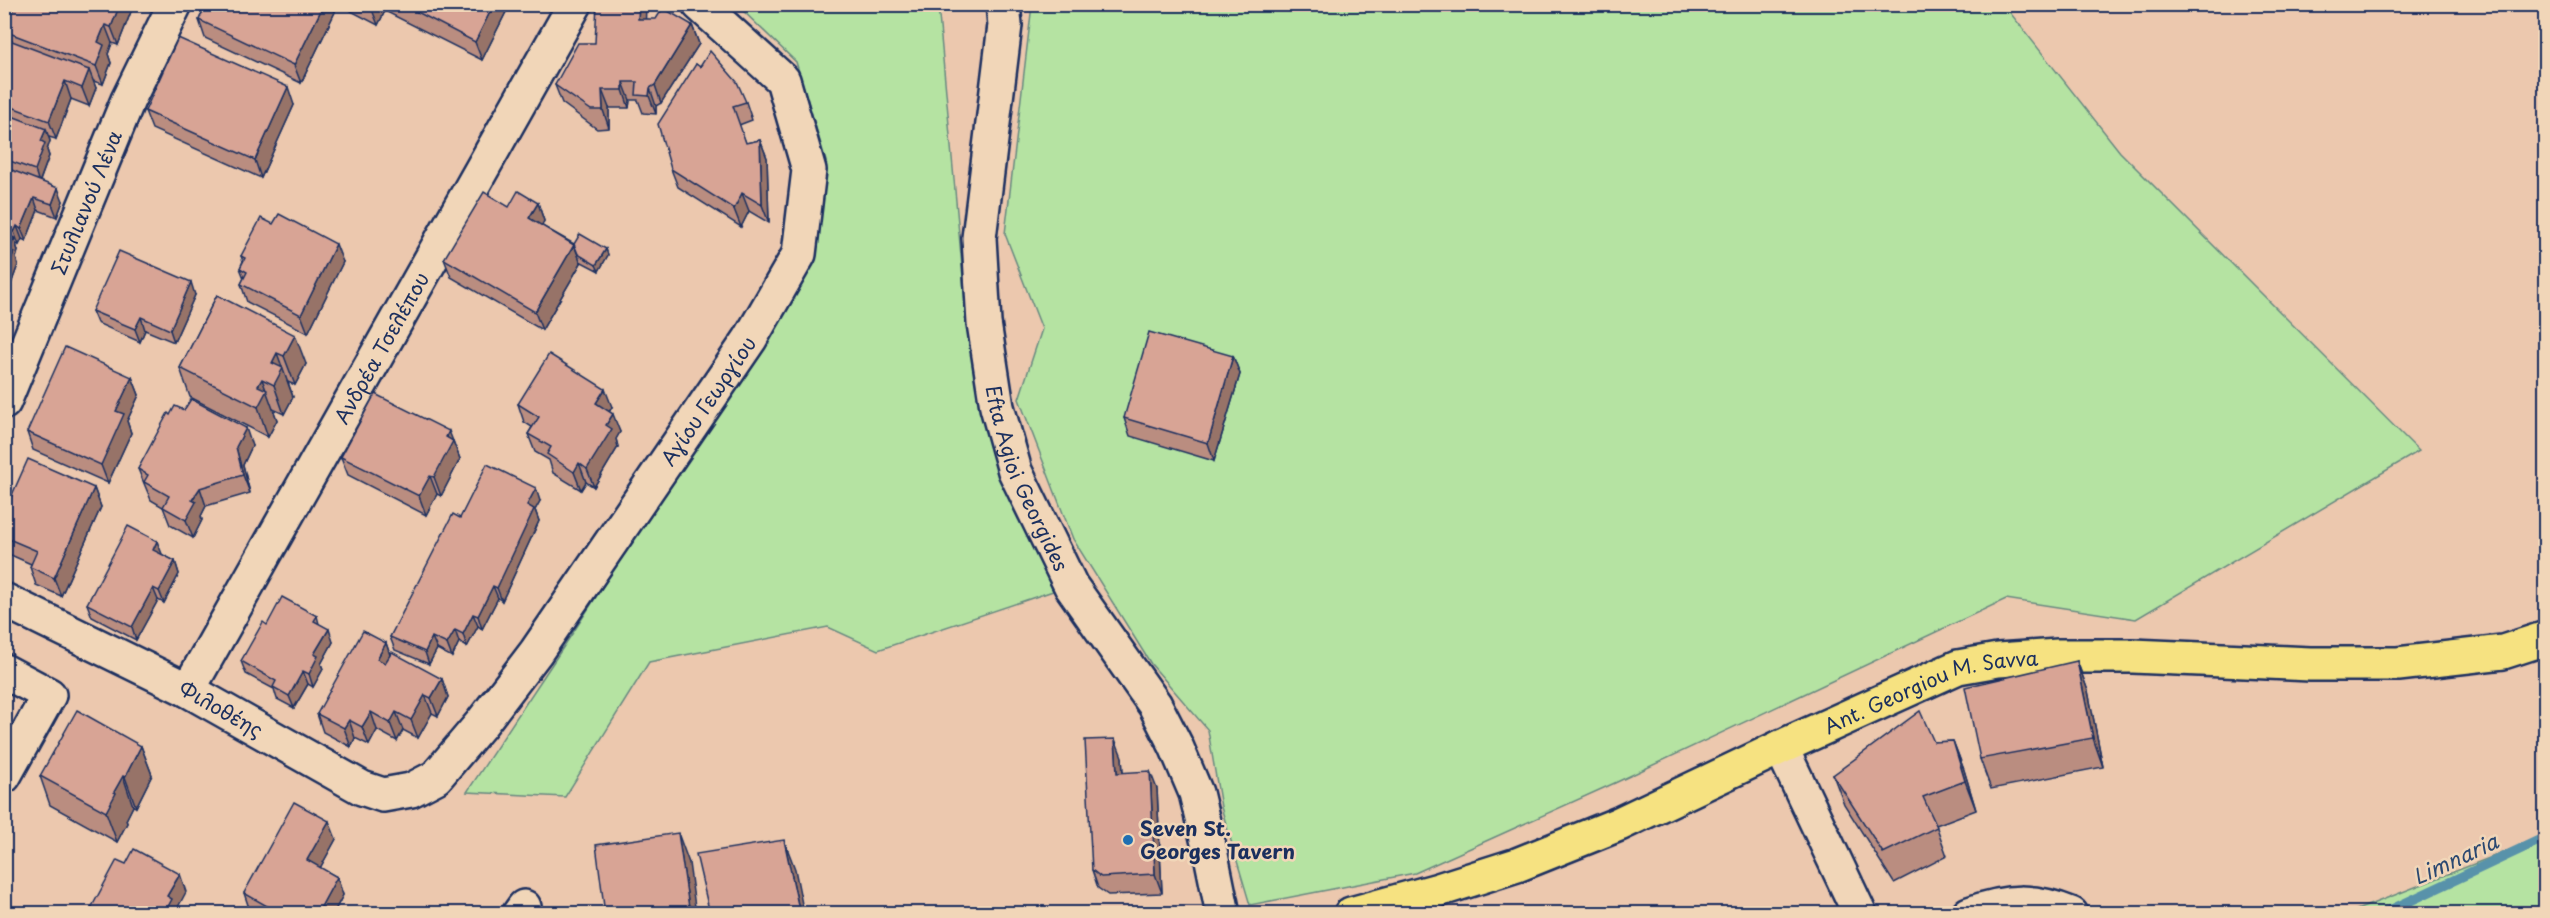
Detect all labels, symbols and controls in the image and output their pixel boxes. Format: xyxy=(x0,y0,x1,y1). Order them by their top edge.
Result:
street label: Στυλιανού Λένα xyxy=(43,126,129,279)
street label: Ανδρέα Τσελέπου xyxy=(326,266,436,429)
street label: Αγίου Γεωργίου xyxy=(653,330,763,471)
street label: Efta Agioi Georgides xyxy=(979,383,1076,576)
street label: Ant. Georgiou M. Savva xyxy=(1819,642,2040,741)
street label: Φιλοθέης xyxy=(174,673,269,744)
place label: Seven St. Georges Tavern xyxy=(1140,813,1295,866)
water label: Limnaria xyxy=(2407,824,2504,892)
marker: Seven St. Georges Tavern xyxy=(1121,833,1135,847)

